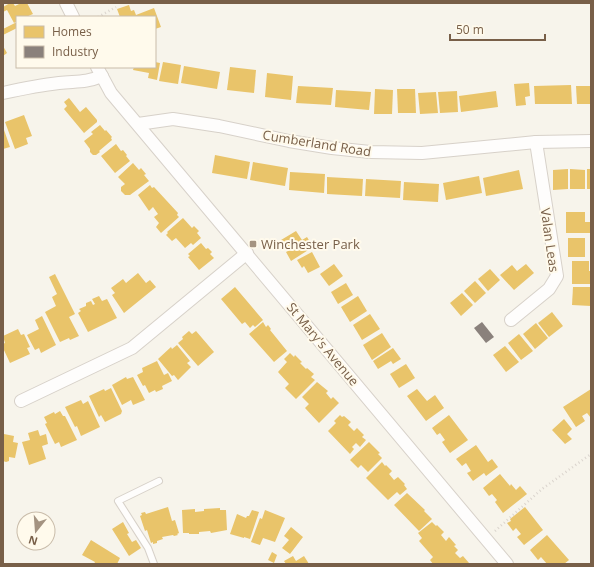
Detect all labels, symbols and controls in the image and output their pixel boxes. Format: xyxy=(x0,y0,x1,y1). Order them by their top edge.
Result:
legend xyxy=(16,16,156,68)
scale bar xyxy=(450,16,545,42)
text: 50 m xyxy=(456,21,484,38)
text: Homes xyxy=(52,23,92,40)
text: Industry xyxy=(52,43,99,60)
street label: Cumberland Road xyxy=(261,126,373,160)
street label: Valan Leas xyxy=(537,207,563,273)
place label: Winchester Park xyxy=(261,235,360,253)
marker: Winchester Park xyxy=(248,239,258,249)
street label: St Mary's Avenue xyxy=(283,299,363,389)
north arrow xyxy=(16,511,56,551)
text: N xyxy=(26,533,39,550)

